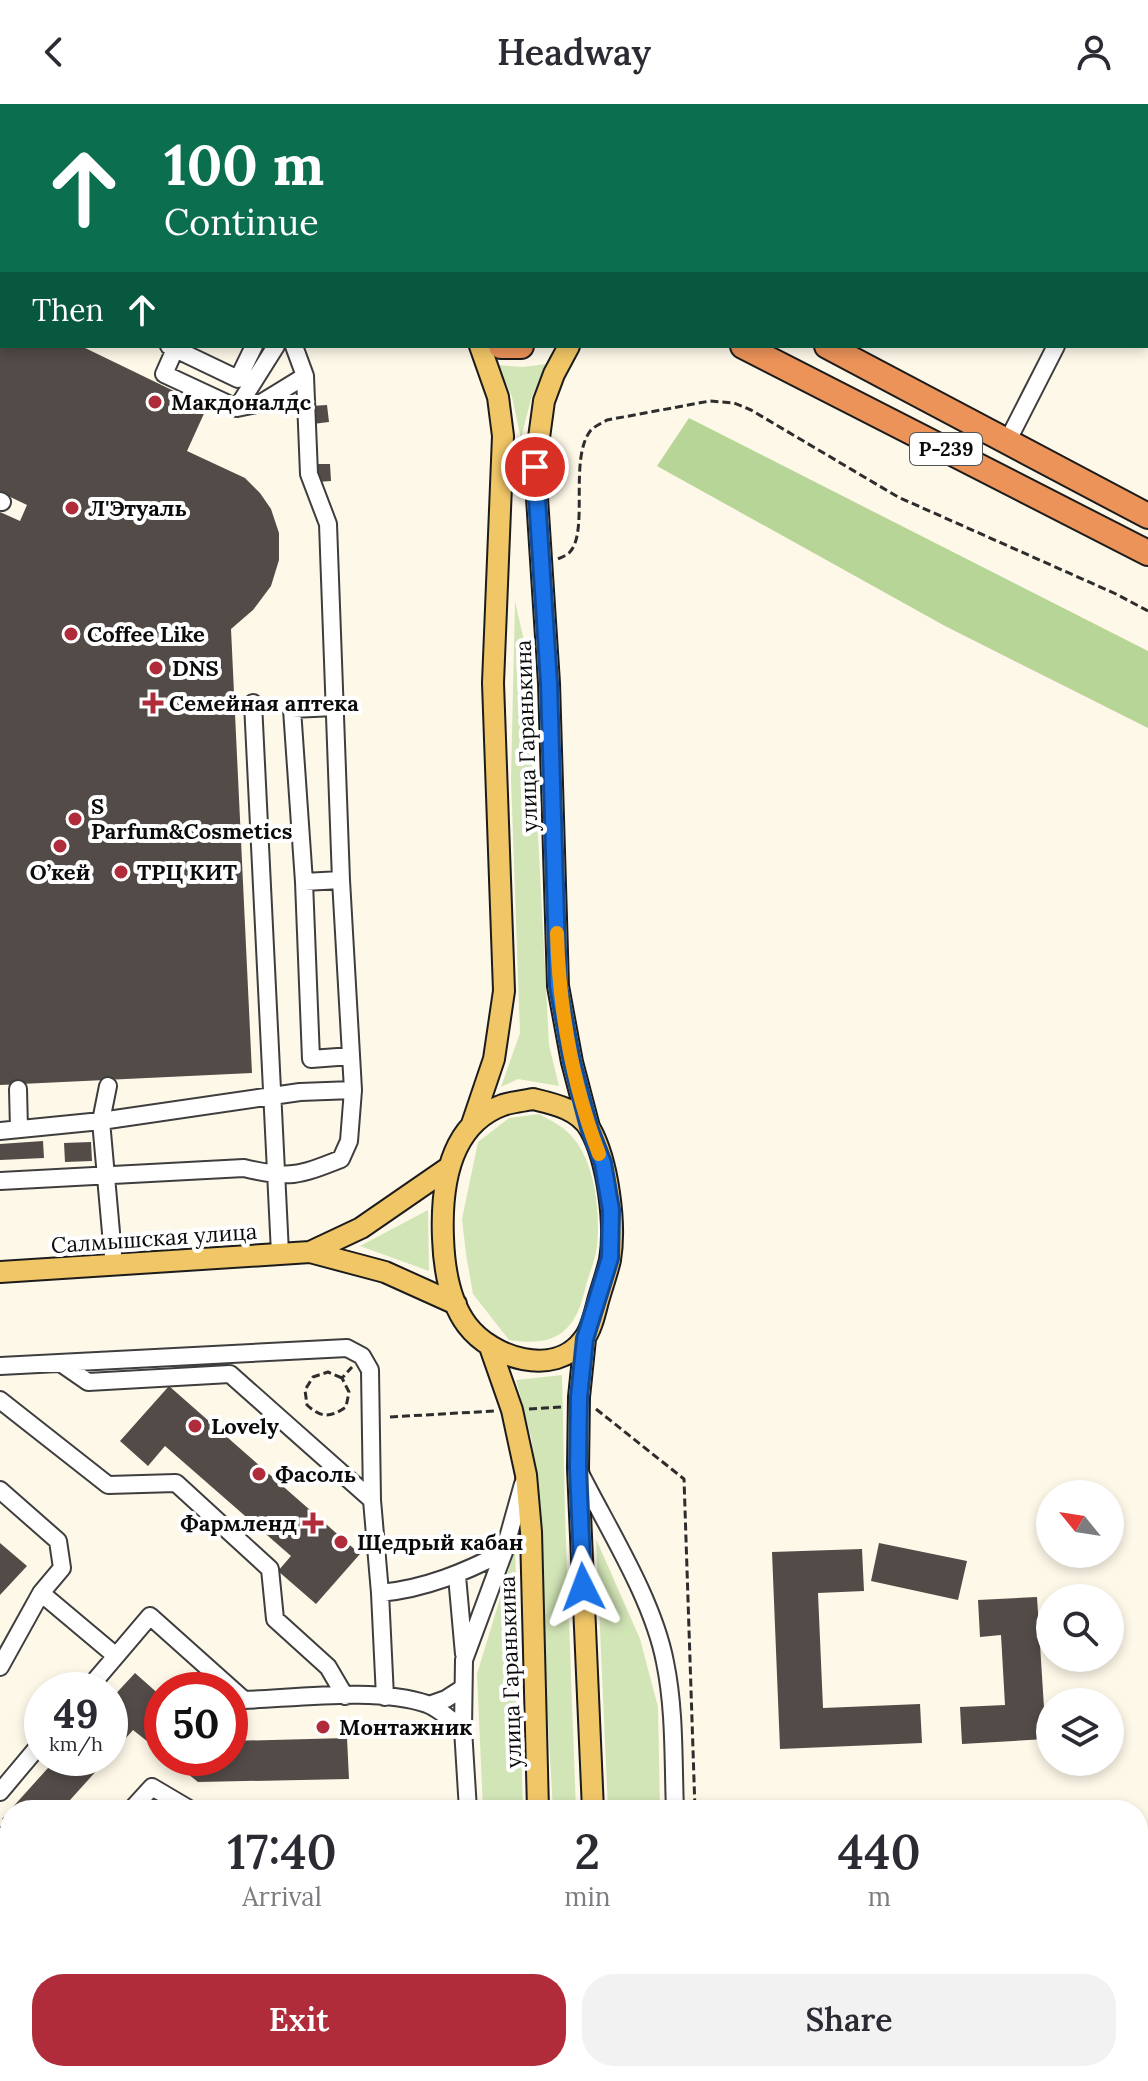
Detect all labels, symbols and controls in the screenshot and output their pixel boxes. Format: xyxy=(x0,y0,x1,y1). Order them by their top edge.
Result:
text: Headway xyxy=(497,29,651,75)
icon: back xyxy=(32,30,76,74)
icon: person xyxy=(1072,30,1116,74)
text: 100 m xyxy=(164,129,324,200)
icon: ahead xyxy=(32,136,136,240)
text: Continue xyxy=(164,199,319,245)
icon: ahead xyxy=(120,288,164,332)
text: Then xyxy=(32,291,104,329)
place label: Макдоналдс xyxy=(171,388,312,416)
marker: Макдоналдс xyxy=(146,393,164,411)
pin xyxy=(501,433,569,501)
road number: Р-239 xyxy=(910,433,982,465)
icon: arrive xyxy=(513,445,557,489)
place label: Л'Этуаль xyxy=(88,494,187,522)
marker: Л'Этуаль xyxy=(63,499,81,517)
place label: Coffee Like xyxy=(87,620,205,648)
marker: Coffee Like xyxy=(62,625,80,643)
street label: улица Гаранькина xyxy=(509,639,543,833)
place label: DNS xyxy=(172,654,219,682)
marker: DNS xyxy=(147,659,165,677)
place label: Семейная аптека xyxy=(169,689,359,717)
marker: Семейная аптека xyxy=(144,694,162,712)
place label: S Parfum&Cosmetics xyxy=(91,792,292,845)
marker: S Parfum&Cosmetics xyxy=(66,810,84,828)
marker: О’кей xyxy=(51,837,69,855)
place label: О’кей xyxy=(30,858,90,886)
place label: ТРЦ КИТ xyxy=(137,858,237,886)
marker: ТРЦ КИТ xyxy=(112,863,130,881)
street label: Салмышская улица xyxy=(50,1217,258,1259)
place label: Lovely xyxy=(211,1412,280,1440)
marker: Lovely xyxy=(186,1417,204,1435)
place label: Фасоль xyxy=(275,1460,356,1488)
marker: Фасоль xyxy=(250,1465,268,1483)
north arrow xyxy=(1036,1480,1124,1568)
map controls xyxy=(1036,1480,1124,1776)
place label: Фармленд xyxy=(180,1509,297,1537)
marker: Фармленд xyxy=(304,1514,322,1532)
place label: Щедрый кабан xyxy=(357,1528,523,1556)
marker: Щедрый кабан xyxy=(332,1533,350,1551)
position arrow xyxy=(541,1545,625,1629)
street label: улица Гаранькина xyxy=(493,1575,527,1769)
button: search xyxy=(1036,1584,1124,1672)
speed limit sign: 50 xyxy=(144,1672,248,1776)
text: 49 xyxy=(54,1688,98,1739)
button: layers xyxy=(1036,1688,1124,1776)
place label: Монтажник xyxy=(339,1713,472,1741)
marker: Монтажник xyxy=(314,1718,332,1736)
text: km/h xyxy=(49,1731,103,1756)
text: 17:40 xyxy=(227,1821,337,1882)
text: 2 xyxy=(575,1821,600,1882)
text: 440 xyxy=(838,1821,921,1882)
text: Arrival xyxy=(242,1880,322,1913)
text: min xyxy=(564,1880,611,1913)
text: m xyxy=(868,1880,891,1913)
button: Exit xyxy=(32,1974,566,2066)
button: Share xyxy=(582,1974,1116,2066)

